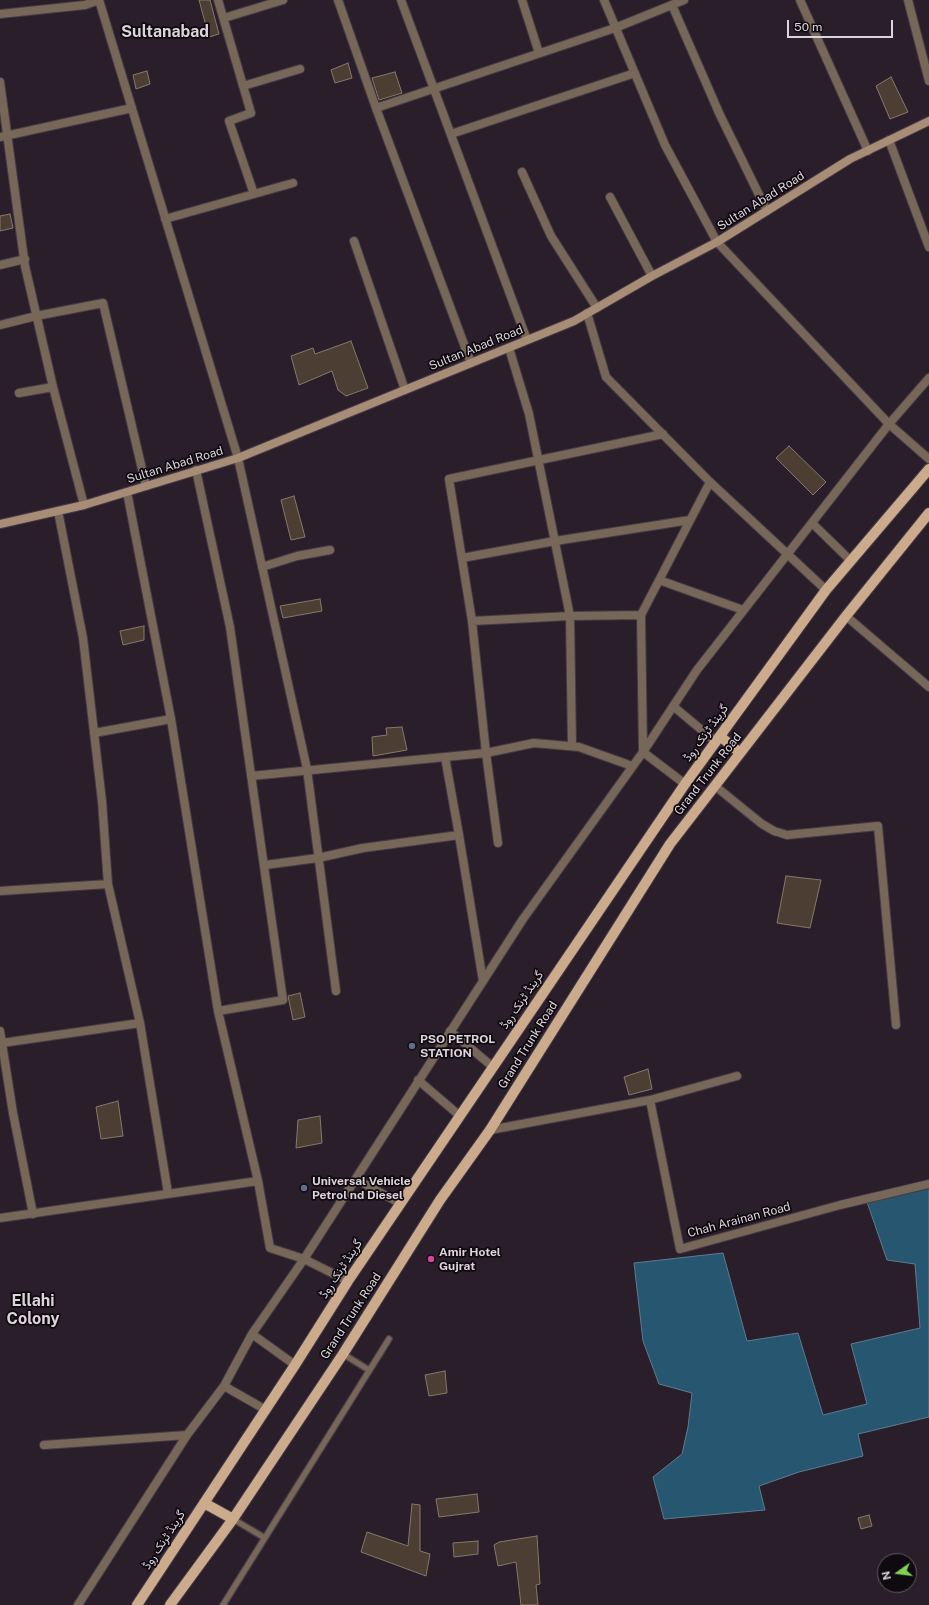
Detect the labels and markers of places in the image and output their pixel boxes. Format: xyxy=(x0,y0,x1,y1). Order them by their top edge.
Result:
place label: PSO PETROL STATION xyxy=(420,1032,495,1060)
marker: PSO PETROL STATION xyxy=(407,1041,417,1051)
place label: Universal Vehicle Petrol nd Diesel xyxy=(312,1174,411,1202)
marker: Universal Vehicle Petrol nd Diesel xyxy=(299,1183,309,1193)
place label: Amir Hotel Gujrat xyxy=(439,1245,501,1273)
marker: Amir Hotel Gujrat xyxy=(426,1254,436,1264)

